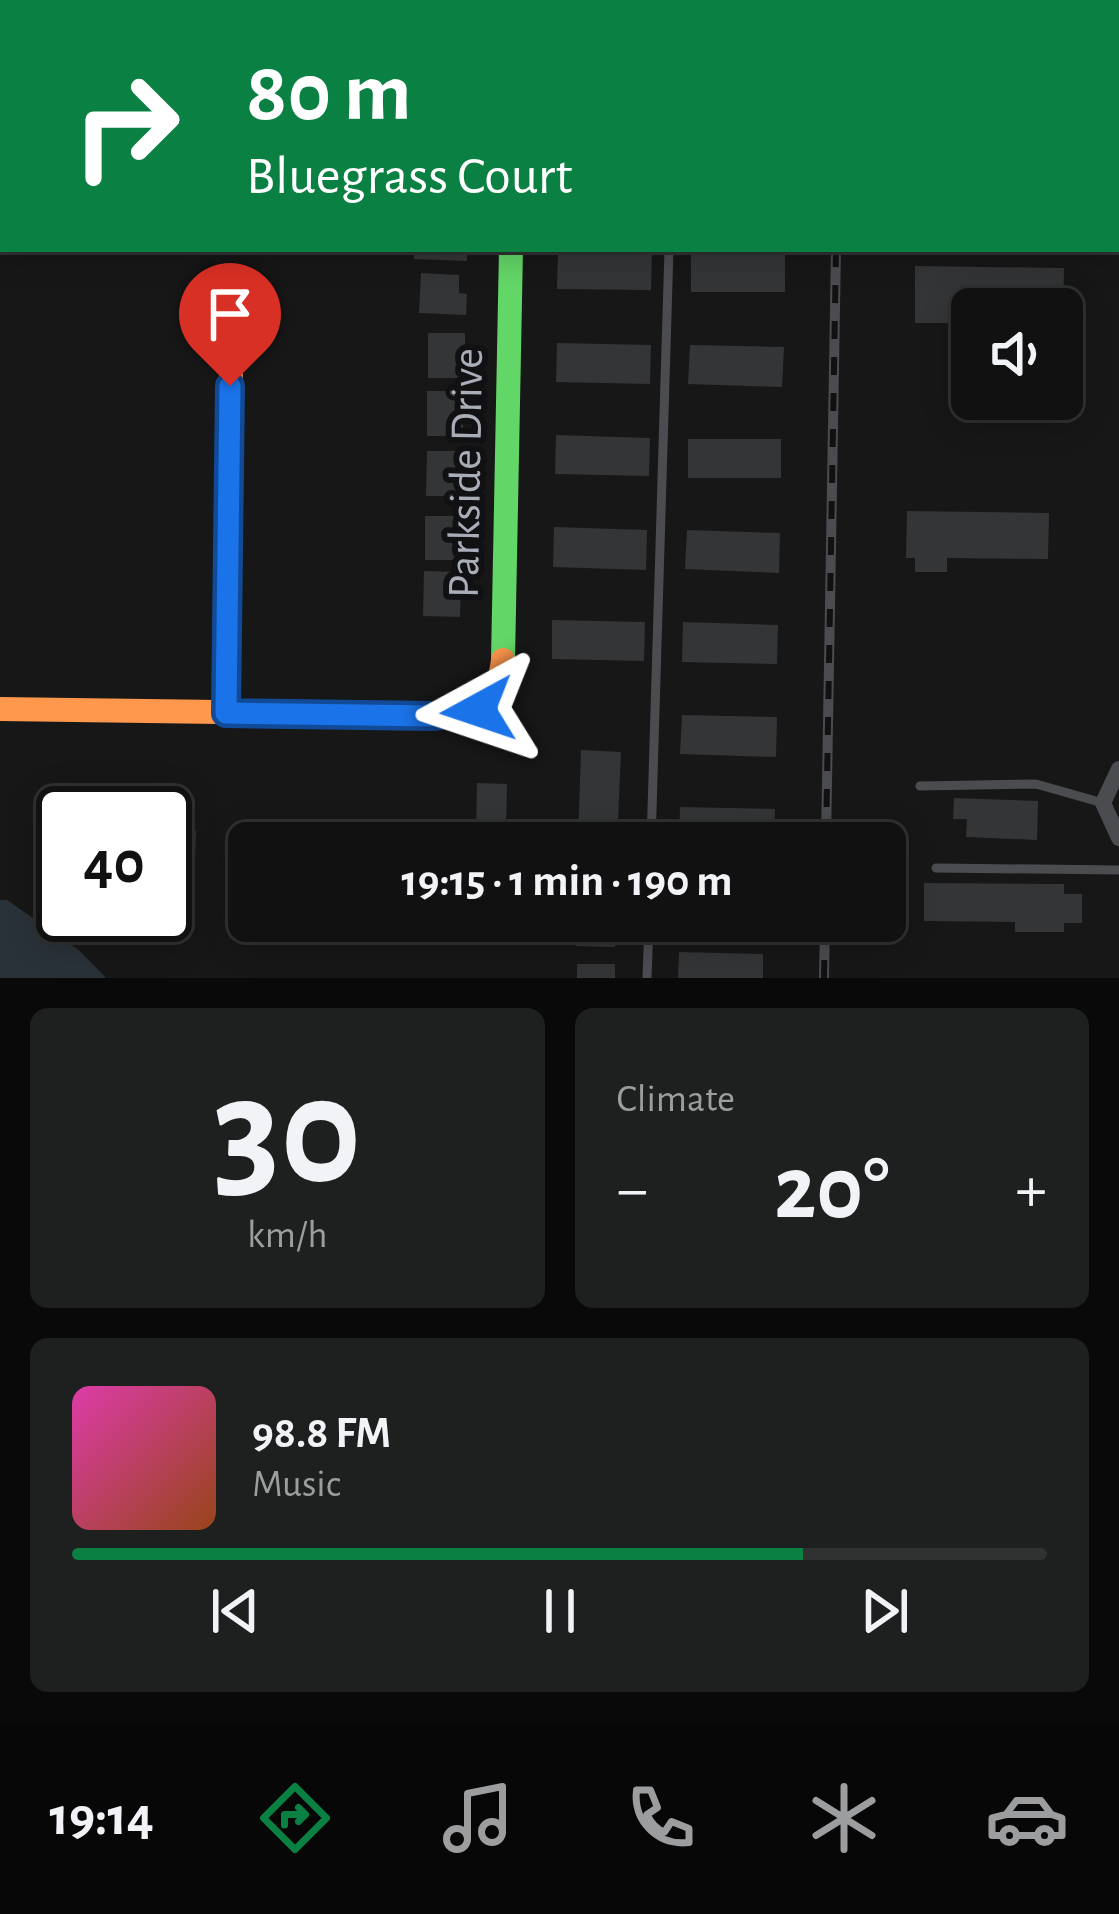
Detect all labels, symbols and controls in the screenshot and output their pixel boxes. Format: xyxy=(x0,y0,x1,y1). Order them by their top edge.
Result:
icon: right xyxy=(48,48,204,204)
text: 80 m xyxy=(246,52,412,136)
text: Bluegrass Court xyxy=(246,150,572,204)
pin xyxy=(179,263,281,386)
icon: arrive xyxy=(197,281,263,347)
map controls xyxy=(951,288,1083,420)
button: sound xyxy=(951,288,1083,420)
street label: Parkside Drive xyxy=(442,348,491,599)
position arrow xyxy=(415,647,541,773)
speed limit sign: 40 xyxy=(36,786,192,942)
text: 19:15 · 1 min · 190 m xyxy=(401,859,733,904)
text: 30 xyxy=(213,1056,362,1212)
text: Climate xyxy=(617,1080,735,1119)
text: 20° xyxy=(774,1145,890,1235)
text: − xyxy=(617,1157,648,1223)
text: + xyxy=(1015,1157,1047,1223)
text: km/h xyxy=(247,1216,327,1255)
text: 98.8 FM xyxy=(252,1411,391,1456)
text: Music xyxy=(252,1465,341,1504)
icon: previous xyxy=(202,1578,268,1644)
icon: pause xyxy=(527,1578,593,1644)
icon: next xyxy=(852,1578,918,1644)
icon: directions xyxy=(253,1776,337,1860)
icon: music xyxy=(436,1776,520,1860)
icon: phone xyxy=(619,1776,703,1860)
icon: climate xyxy=(802,1776,886,1860)
icon: car xyxy=(985,1776,1069,1860)
text: 19:14 xyxy=(50,1791,154,1845)

